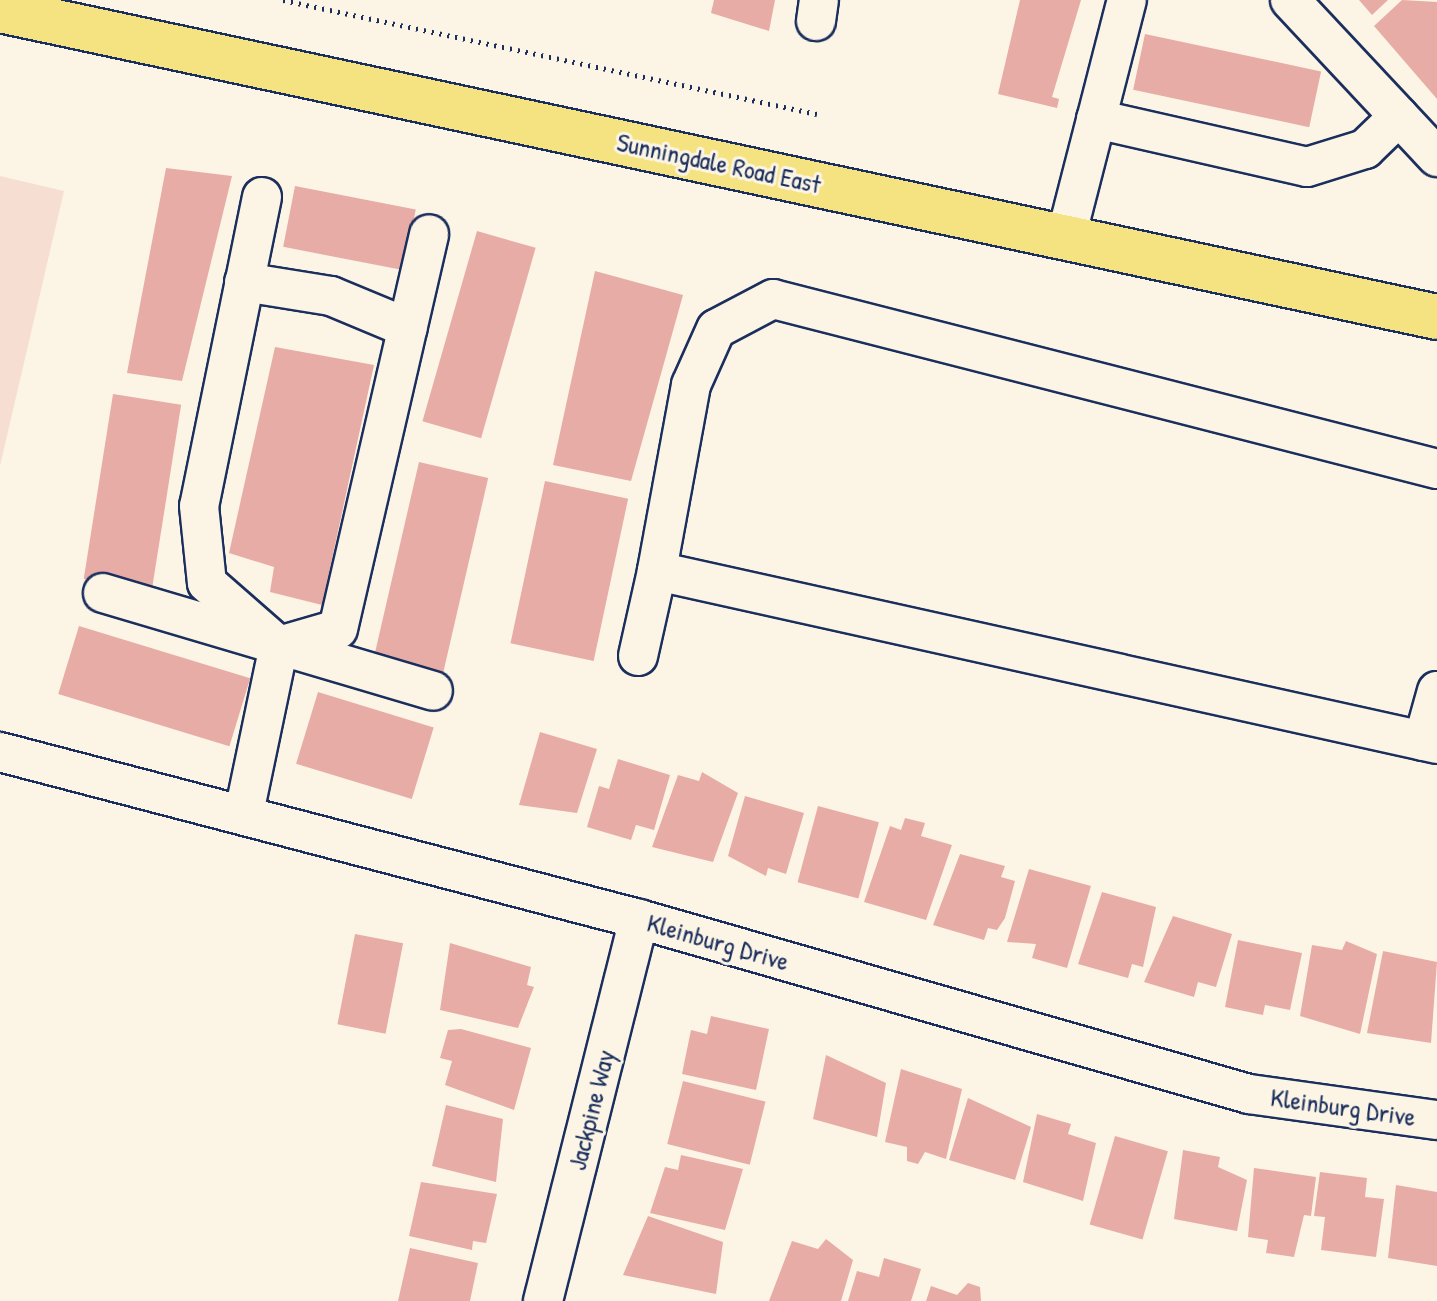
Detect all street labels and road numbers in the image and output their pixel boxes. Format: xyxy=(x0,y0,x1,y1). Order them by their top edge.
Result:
street label: Sunningdale Road East xyxy=(614,126,824,200)
street label: Kleinburg Drive xyxy=(644,907,792,977)
street label: Jackpine Way xyxy=(561,1047,621,1173)
street label: Kleinburg Drive xyxy=(1269,1081,1417,1133)

